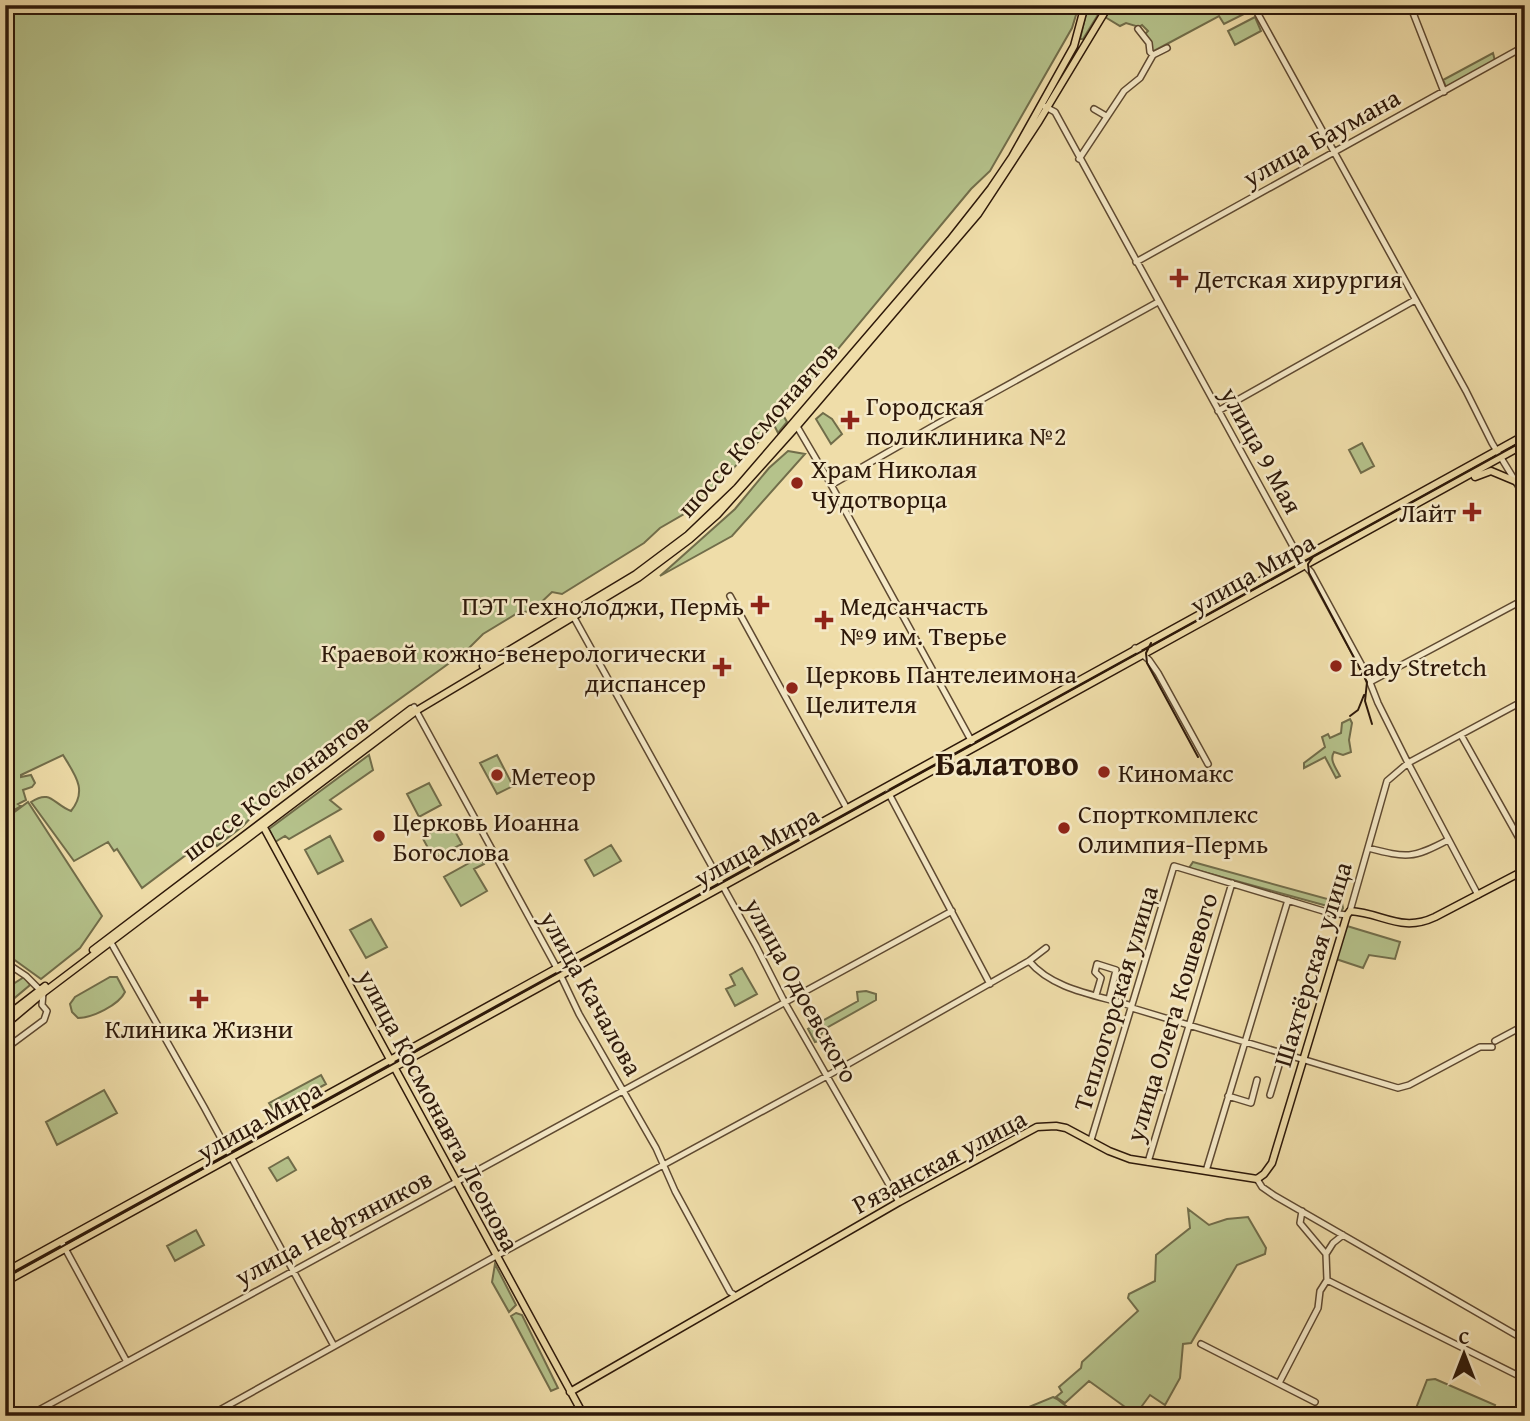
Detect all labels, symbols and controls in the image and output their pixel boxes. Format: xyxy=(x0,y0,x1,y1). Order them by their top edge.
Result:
street label: улица Баумана xyxy=(1234,77,1407,197)
place label: Детская хирургия xyxy=(1194,259,1402,298)
marker: Детская хирургия xyxy=(1169,268,1189,288)
street label: шоссе Космонавтов xyxy=(667,332,847,526)
street label: улица 9 Мая xyxy=(1210,378,1313,521)
place label: Городская поликлиника №2 xyxy=(866,386,1066,455)
marker: Городская поликлиника №2 xyxy=(840,410,860,430)
place label: Храм Николая Чудотворца xyxy=(811,449,977,518)
marker: Храм Николая Чудотворца xyxy=(789,475,805,491)
place label: Лайт xyxy=(1399,493,1456,532)
marker: Лайт xyxy=(1462,502,1482,522)
street label: улица Мира xyxy=(1181,522,1322,624)
place label: ПЭТ Технолоджи, Пермь xyxy=(462,586,744,625)
place label: Медсанчасть №9 им. Тверье xyxy=(840,586,1007,655)
marker: ПЭТ Технолоджи, Пермь xyxy=(750,595,770,615)
marker: Медсанчасть №9 им. Тверье xyxy=(814,610,834,630)
place label: Краевой кожно-венерологически диспансер xyxy=(321,633,706,702)
place label: Lady Stretch xyxy=(1350,647,1487,686)
place label: Церковь Пантелеимона Целителя xyxy=(806,654,1077,723)
marker: Краевой кожно-венерологически диспансер xyxy=(712,657,732,677)
marker: Lady Stretch xyxy=(1328,658,1344,674)
marker: Церковь Пантелеимона Целителя xyxy=(784,680,800,696)
street label: шоссе Космонавтов xyxy=(173,704,377,870)
district label: Балатово xyxy=(935,739,1079,787)
place label: Киномакс xyxy=(1118,753,1234,792)
place label: Метеор xyxy=(511,756,596,795)
marker: Киномакс xyxy=(1096,764,1112,780)
marker: Метеор xyxy=(489,767,505,783)
place label: Спорткомплекс Олимпия-Пермь xyxy=(1078,794,1268,863)
street label: улица Мира xyxy=(685,795,826,897)
place label: Церковь Иоанна Богослова xyxy=(393,802,580,871)
marker: Спорткомплекс Олимпия-Пермь xyxy=(1056,820,1072,836)
marker: Церковь Иоанна Богослова xyxy=(371,828,387,844)
street label: Шахтёрская улица xyxy=(1262,856,1362,1071)
street label: Теплогорская улица xyxy=(1062,880,1168,1116)
street label: улица Олега Кошевого xyxy=(1114,888,1227,1147)
street label: улица Одоевского xyxy=(734,889,869,1090)
street label: улица Качалова xyxy=(530,903,654,1083)
street label: улица Космонавта Леонова xyxy=(347,961,530,1259)
marker: Клиника Жизни xyxy=(189,989,209,1009)
place label: Клиника Жизни xyxy=(105,1009,293,1048)
street label: улица Мира xyxy=(188,1069,329,1171)
street label: Рязанская улица xyxy=(845,1098,1034,1223)
street label: улица Нефтяников xyxy=(226,1158,439,1296)
north arrow xyxy=(1428,1320,1498,1390)
text: С xyxy=(1459,1323,1470,1351)

